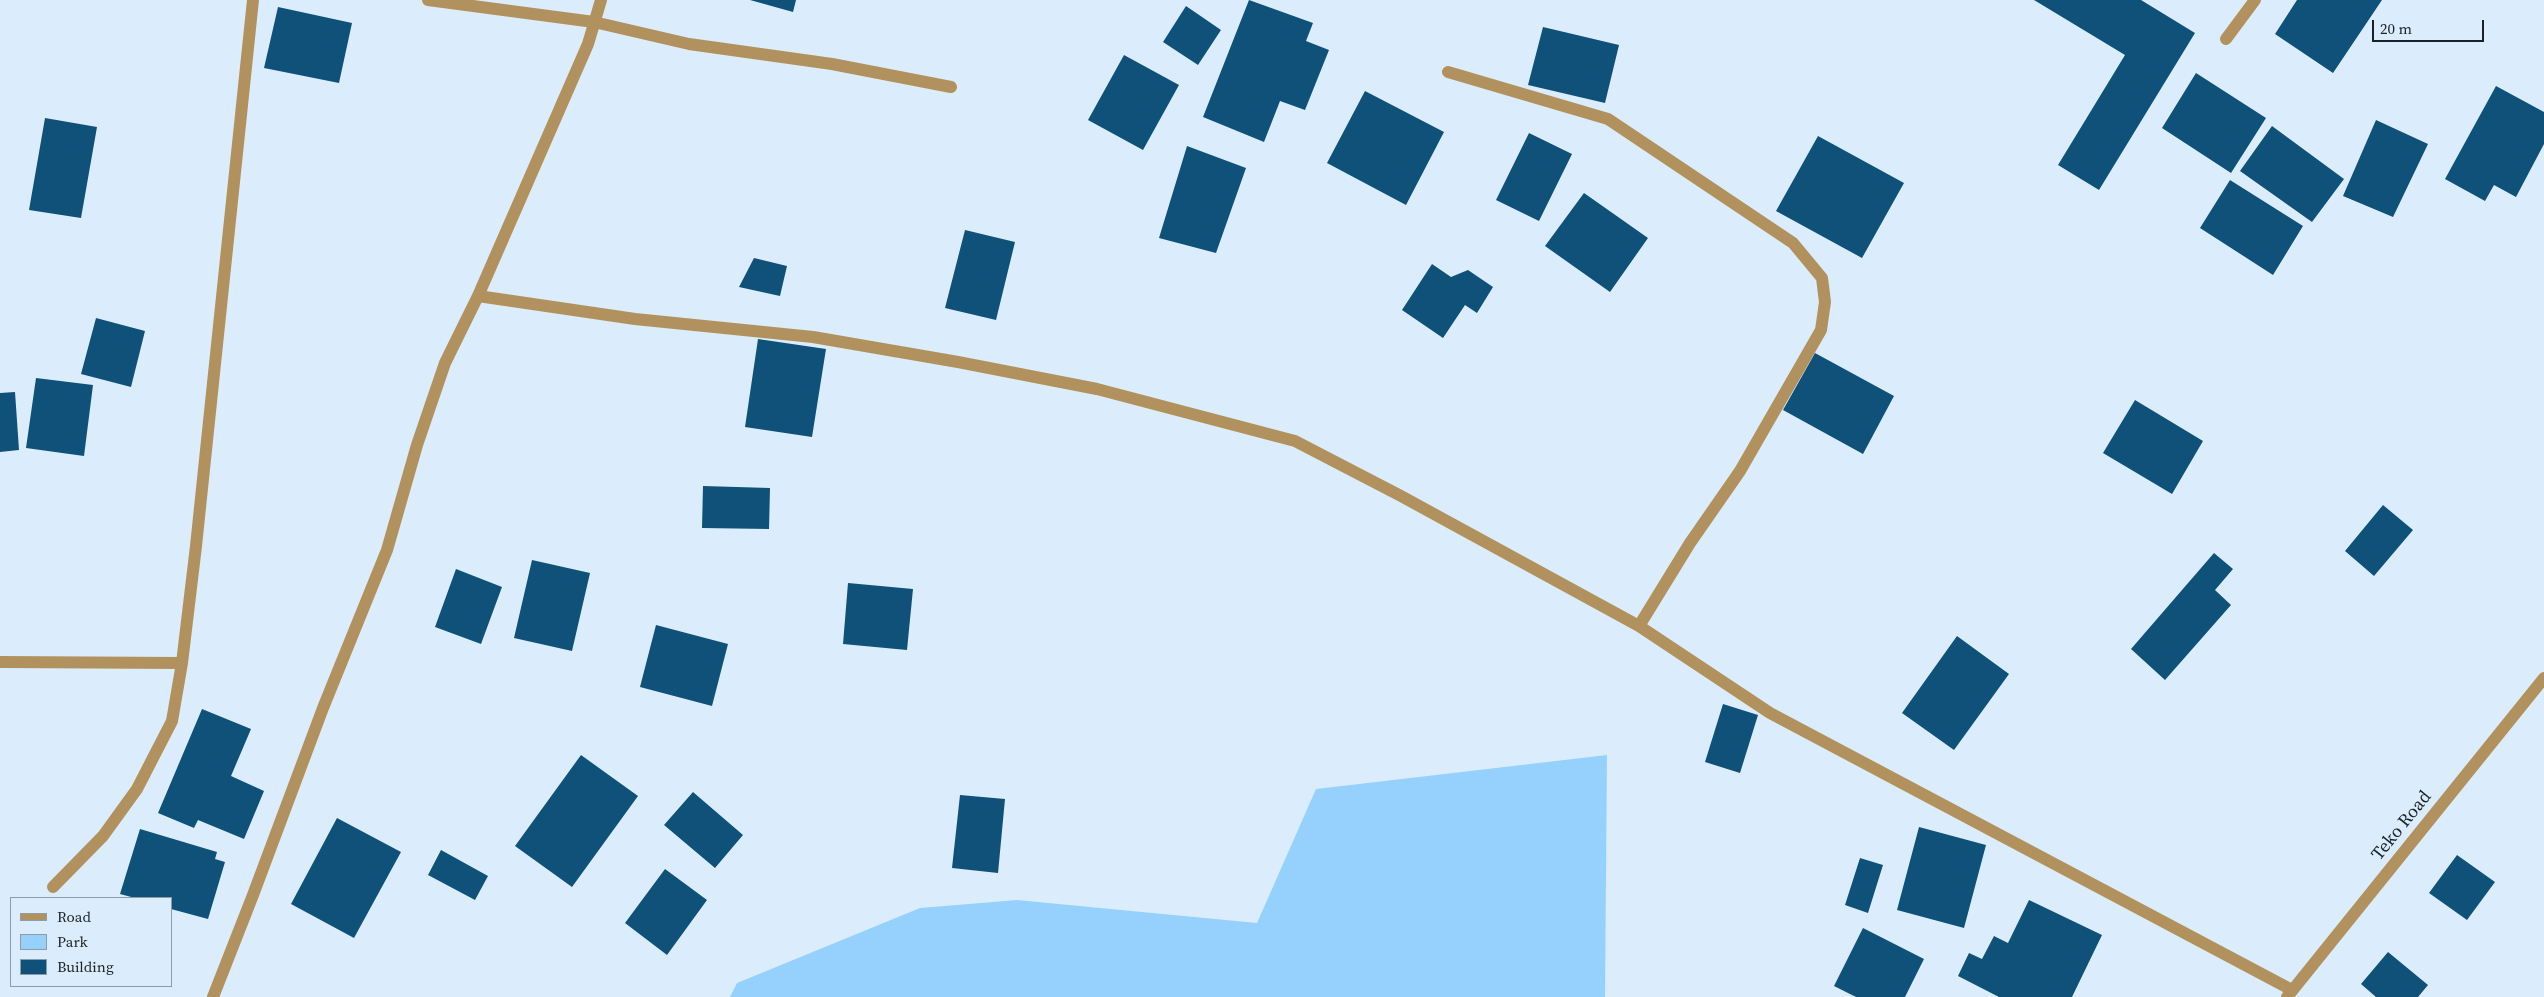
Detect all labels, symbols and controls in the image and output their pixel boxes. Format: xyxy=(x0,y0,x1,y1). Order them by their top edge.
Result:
scale bar xyxy=(2374,10,2486,42)
text: 20 m xyxy=(2380,18,2412,39)
street label: Teko Road xyxy=(2368,787,2436,865)
legend xyxy=(10,897,172,987)
text: Road xyxy=(57,906,91,927)
text: Park xyxy=(57,931,88,952)
text: Building xyxy=(57,956,114,977)

